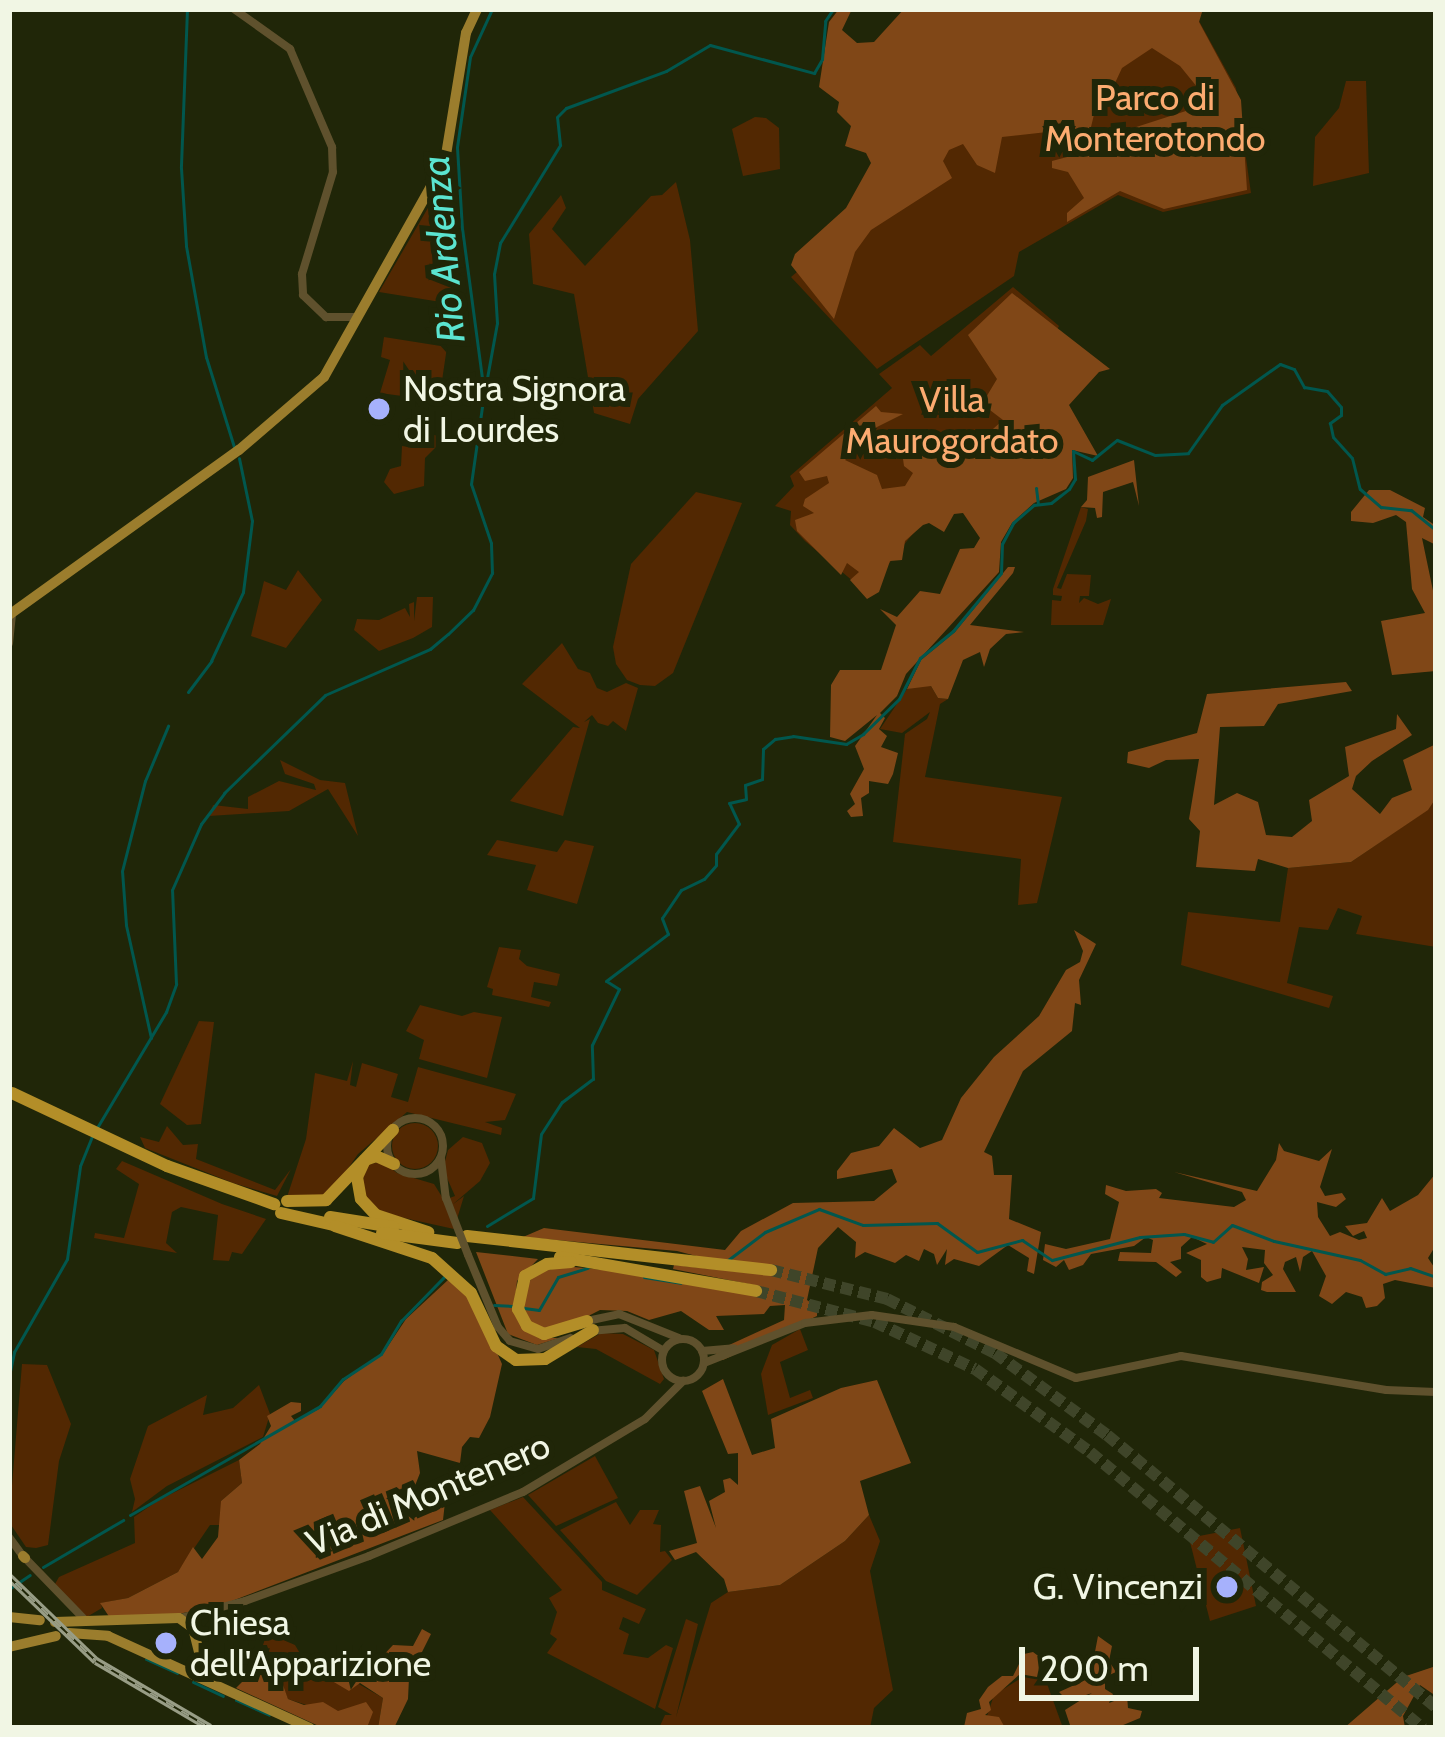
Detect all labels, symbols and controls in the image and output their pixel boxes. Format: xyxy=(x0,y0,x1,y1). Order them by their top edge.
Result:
park label: Parco di Monterotondo xyxy=(1044,75,1266,160)
water label: Rio Ardenza xyxy=(411,153,475,345)
place label: Nostra Signora di Lourdes xyxy=(403,366,626,451)
park label: Villa Maurogordato xyxy=(845,377,1059,462)
marker: Nostra Signora di Lourdes xyxy=(366,396,392,422)
street label: Via di Montenero xyxy=(300,1423,556,1565)
place label: G. Vincenzi xyxy=(1033,1565,1203,1609)
marker: G. Vincenzi xyxy=(1214,1574,1240,1600)
place label: Chiesa dell'Apparizione xyxy=(190,1600,431,1685)
scale bar xyxy=(1025,1623,1205,1697)
marker: Chiesa dell'Apparizione xyxy=(153,1630,179,1656)
text: 200 m xyxy=(1040,1646,1149,1690)

